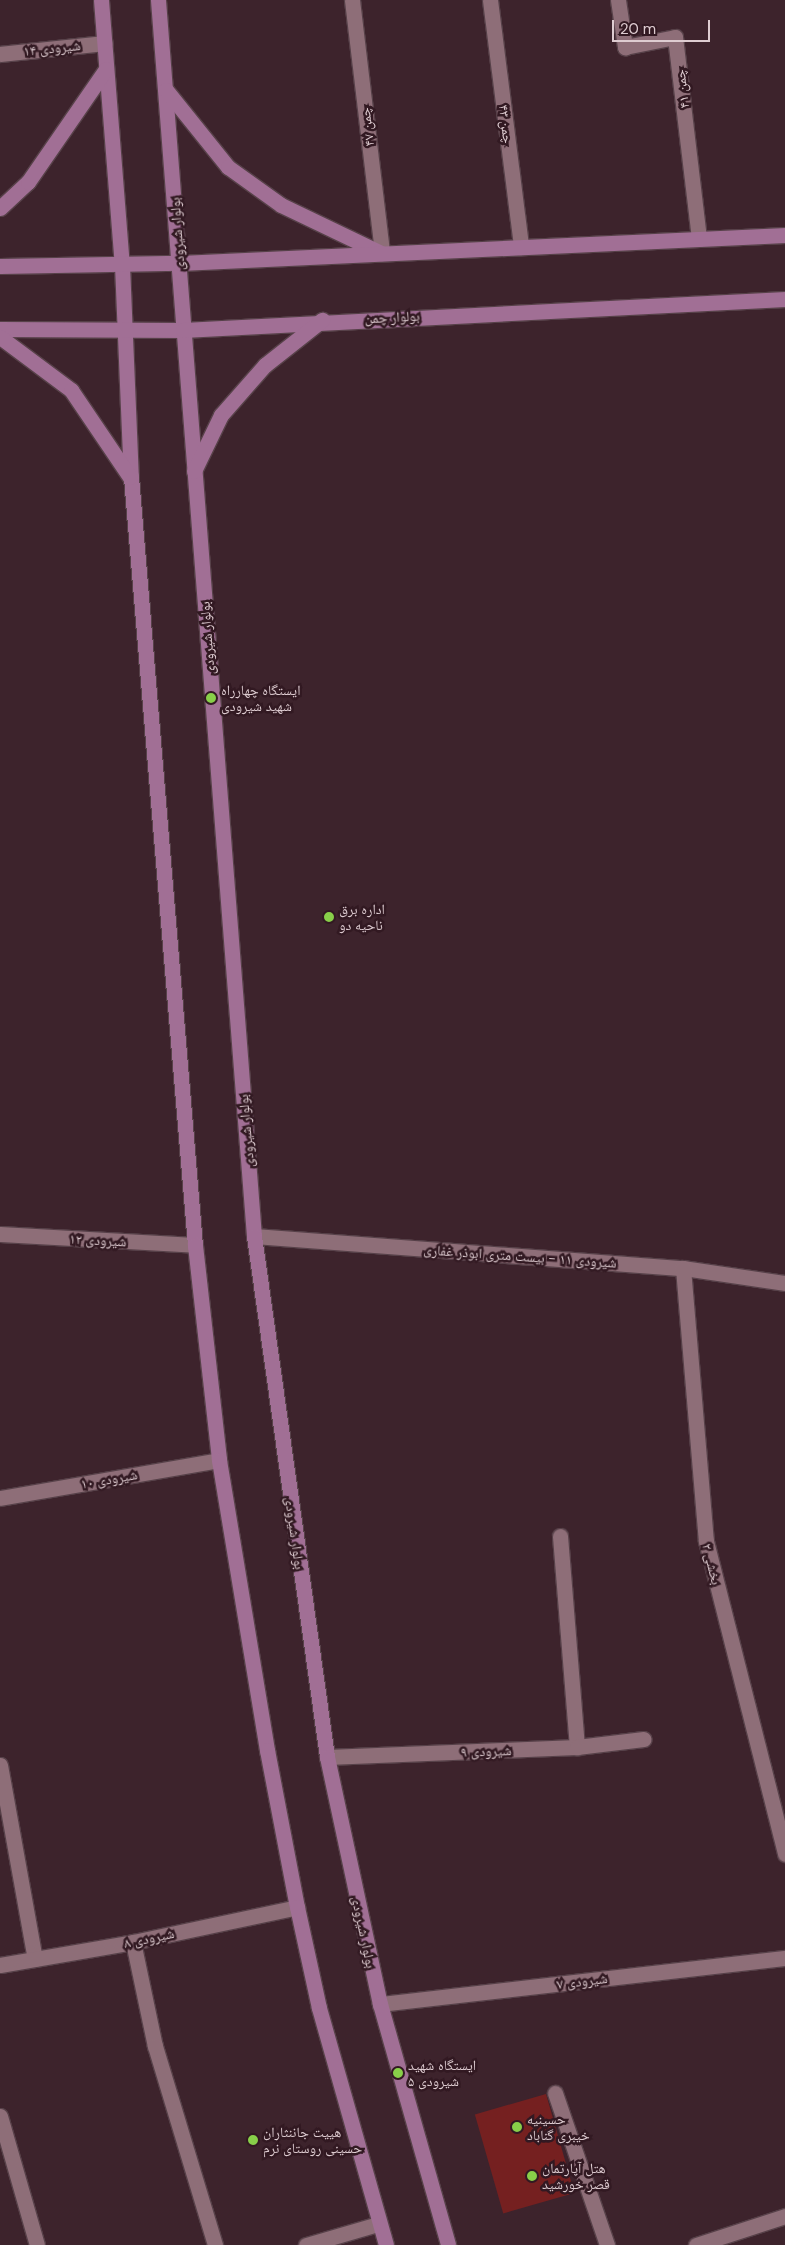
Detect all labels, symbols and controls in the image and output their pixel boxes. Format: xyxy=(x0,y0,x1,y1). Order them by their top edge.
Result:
scale bar xyxy=(615,10,712,42)
text: 20 m xyxy=(620,19,656,39)
street label: شیرودی ۱۴ xyxy=(23,37,81,59)
street label: چمن ۴۱ xyxy=(671,69,693,109)
street label: چمن ۴۳ xyxy=(495,104,517,144)
street label: چمن ۴۷ xyxy=(356,107,378,147)
street label: بولوار شیرودی xyxy=(166,197,188,271)
street label: بولوار چمن xyxy=(364,307,420,327)
street label: بولوار شیرودی xyxy=(196,601,218,675)
place label: ایستگاه چهارراه شهید شیرودی xyxy=(221,682,300,714)
marker: ایستگاه چهارراه شهید شیرودی xyxy=(205,692,217,704)
place label: اداره برق ناحیه دو xyxy=(339,901,385,934)
marker: اداره برق ناحیه دو xyxy=(323,911,335,923)
street label: بولوار شیرودی xyxy=(234,1094,258,1168)
street label: شیرودی ۱۲ xyxy=(69,1230,127,1250)
street label: شیرودی ۱۱ - بیست متری ابوذر غفاری xyxy=(423,1241,617,1271)
street label: شیرودی ۱۰ xyxy=(79,1466,139,1492)
street label: بولوار شیرودی xyxy=(282,1496,308,1570)
street label: بخشی ۲ xyxy=(699,1542,725,1586)
street label: شیرودی ۹ xyxy=(460,1742,512,1760)
street label: بولوار شیرودی xyxy=(348,1894,380,1970)
street label: شیرودی ۸ xyxy=(122,1924,176,1952)
street label: شیرودی ۷ xyxy=(556,1970,608,1992)
place label: ایستگاه شهید شیرودی ۵ xyxy=(408,2057,476,2090)
marker: ایستگاه شهید شیرودی ۵ xyxy=(392,2067,404,2079)
place label: حسینیه خیبری گناباد xyxy=(527,2111,590,2144)
marker: حسینیه خیبری گناباد xyxy=(511,2121,523,2133)
place label: هییت جاننثاران حسینی روستای نرم xyxy=(263,2124,362,2156)
marker: هییت جاننثاران حسینی روستای نرم xyxy=(247,2134,259,2146)
place label: هتل آپارتمان قصر خورشید xyxy=(542,2160,610,2192)
marker: هتل آپارتمان قصر خورشید xyxy=(526,2170,538,2182)

